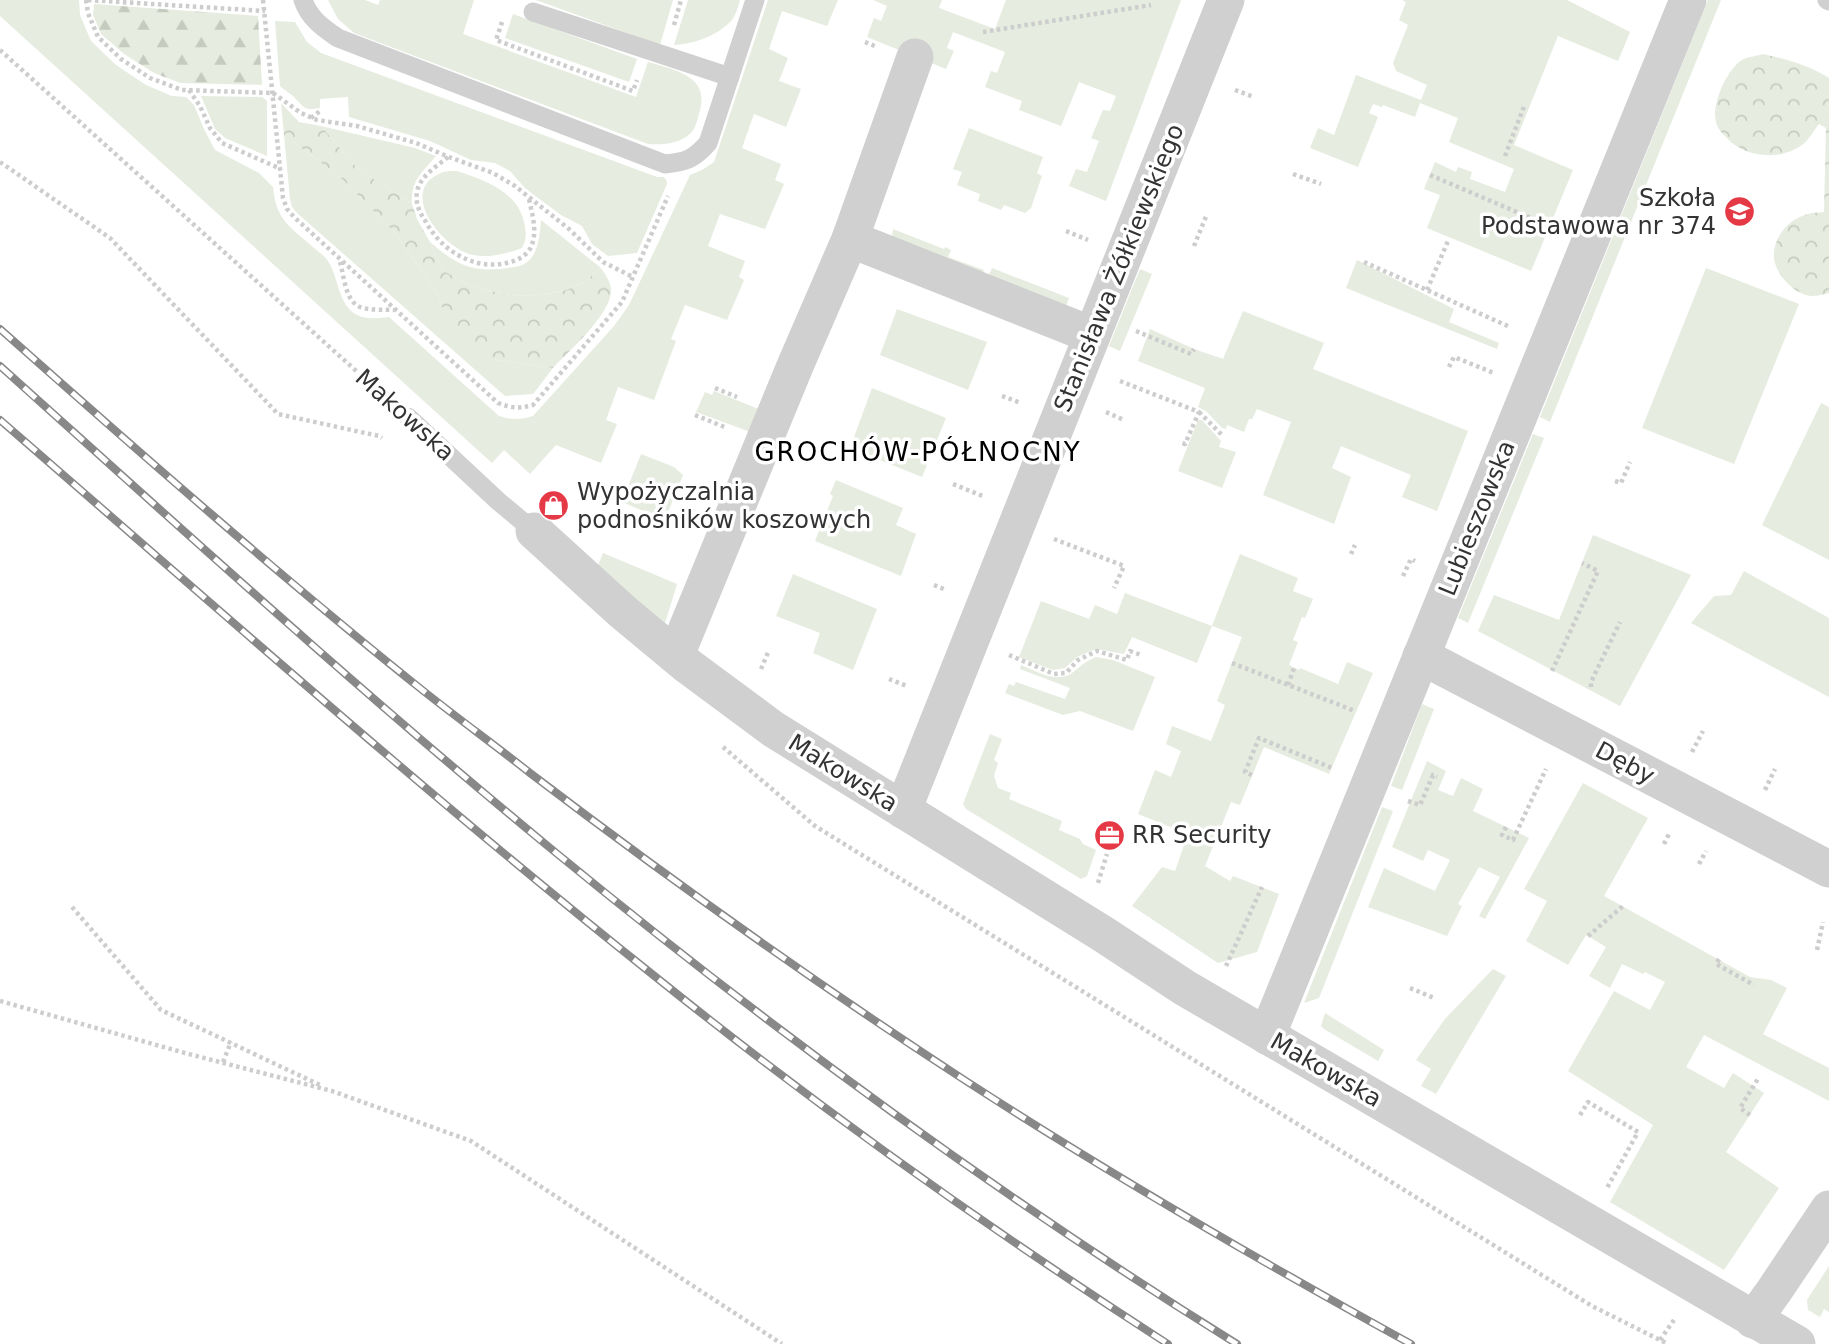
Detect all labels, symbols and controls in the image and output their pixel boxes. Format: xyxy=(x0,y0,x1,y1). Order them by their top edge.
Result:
street label: Stanisława Żółkiewskiego xyxy=(1047,120,1190,416)
place label: Szkoła Podstawowa nr 374 xyxy=(1481,184,1716,240)
school or university icon: Szkoła Podstawowa nr 374 xyxy=(1722,195,1756,229)
street label: Makowska xyxy=(350,363,460,467)
district label: GROCHÓW-PÓŁNOCNY xyxy=(754,436,1082,467)
street label: Lubieszowska xyxy=(1433,436,1521,600)
place label: Wypożyczalnia podnośników koszowych xyxy=(577,478,871,534)
shop icon: Wypożyczalnia podnośników koszowych xyxy=(537,489,571,523)
street label: Makowska xyxy=(783,728,903,818)
street label: Dęby xyxy=(1591,736,1659,790)
office icon: RR Security xyxy=(1092,818,1126,852)
place label: RR Security xyxy=(1132,821,1272,849)
street label: Makowska xyxy=(1266,1027,1386,1113)

